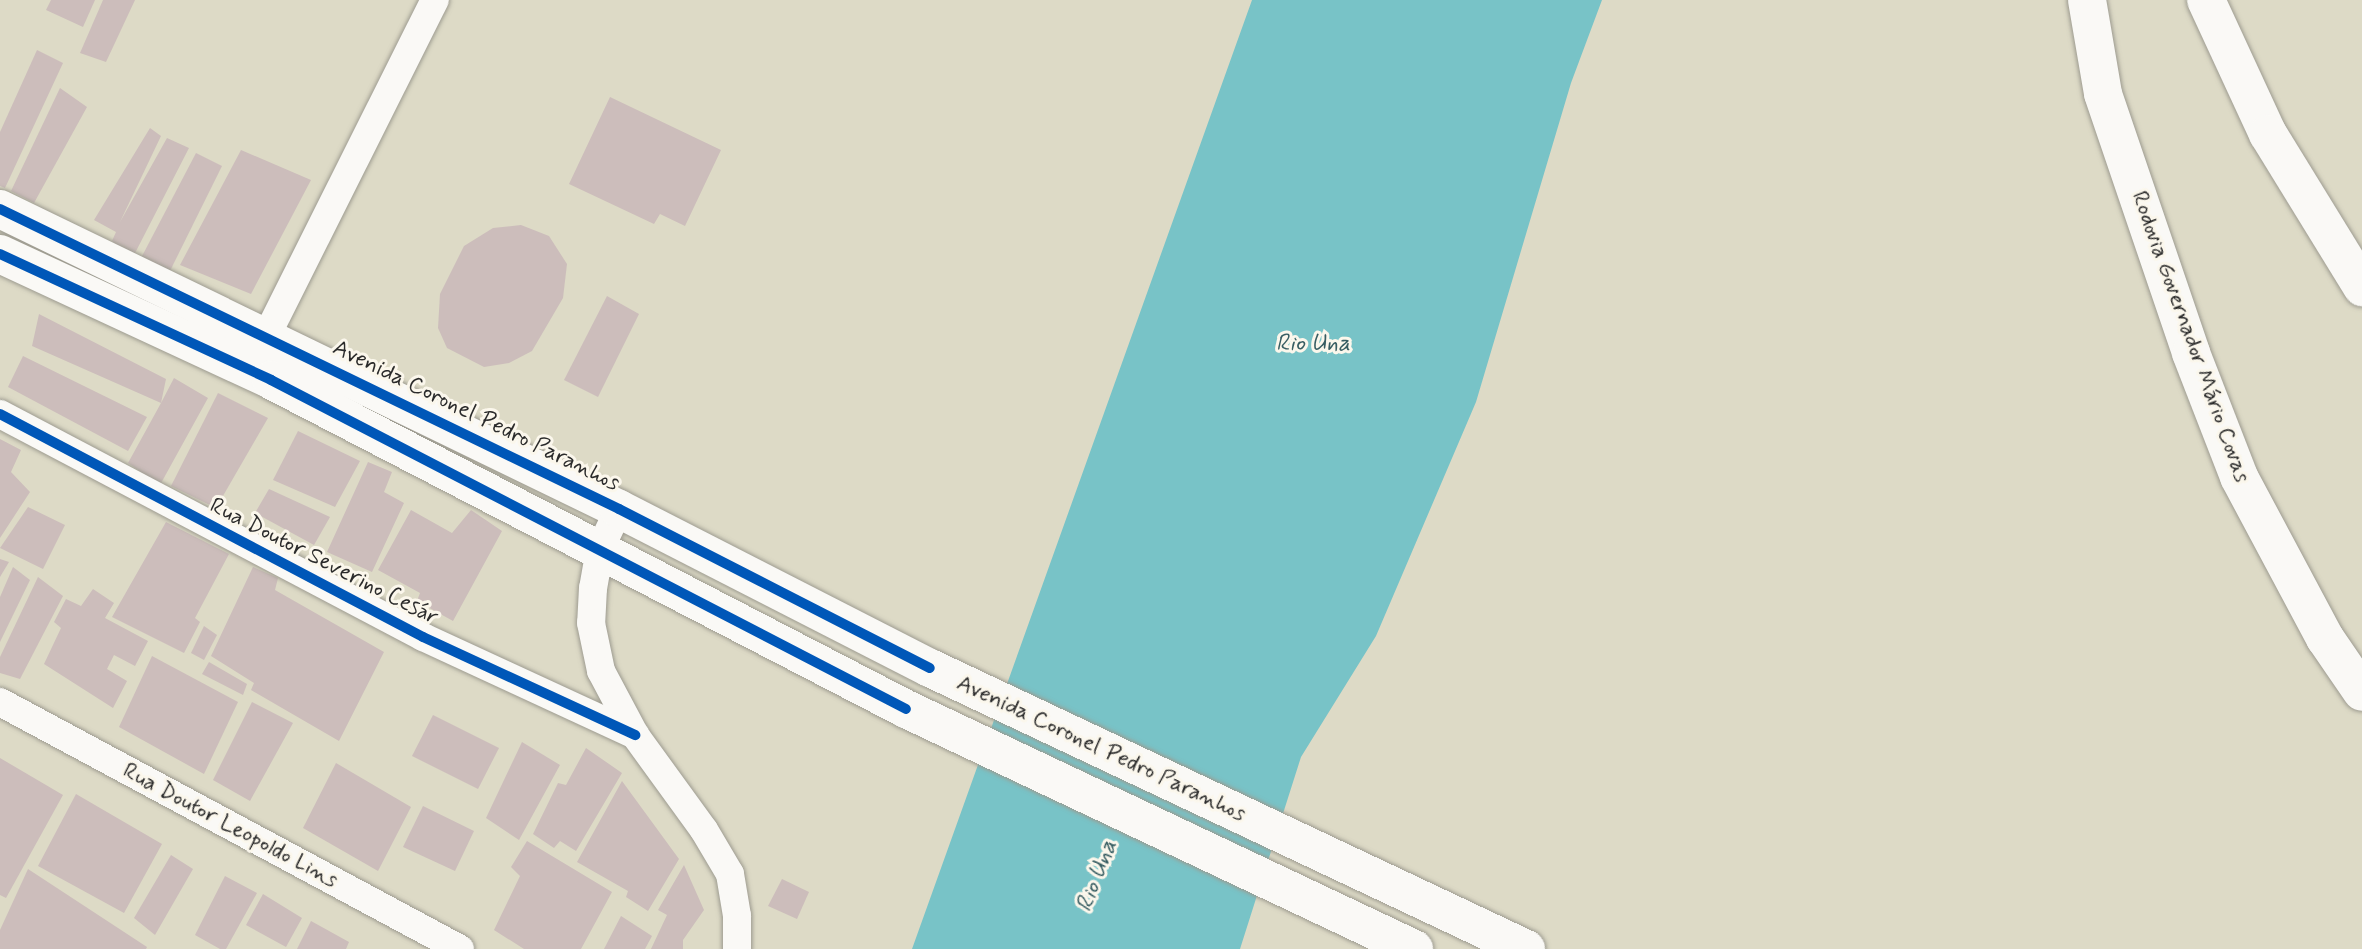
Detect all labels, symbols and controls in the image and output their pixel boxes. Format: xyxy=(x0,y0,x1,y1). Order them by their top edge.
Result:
street label: Rodovia Governador Mário Covas xyxy=(2125,188,2255,486)
water label: Rio Una xyxy=(1275,330,1351,358)
street label: Avenida Coronel Pedro Paranhos xyxy=(328,335,624,497)
street label: Rua Doutor Severino Cesár xyxy=(204,492,444,632)
street label: Avenida Coronel Pedro Paranhos xyxy=(952,670,1250,828)
street label: Rua Doutor Leopoldo Lins xyxy=(120,759,340,893)
water label: Rio Una xyxy=(1070,836,1124,916)

